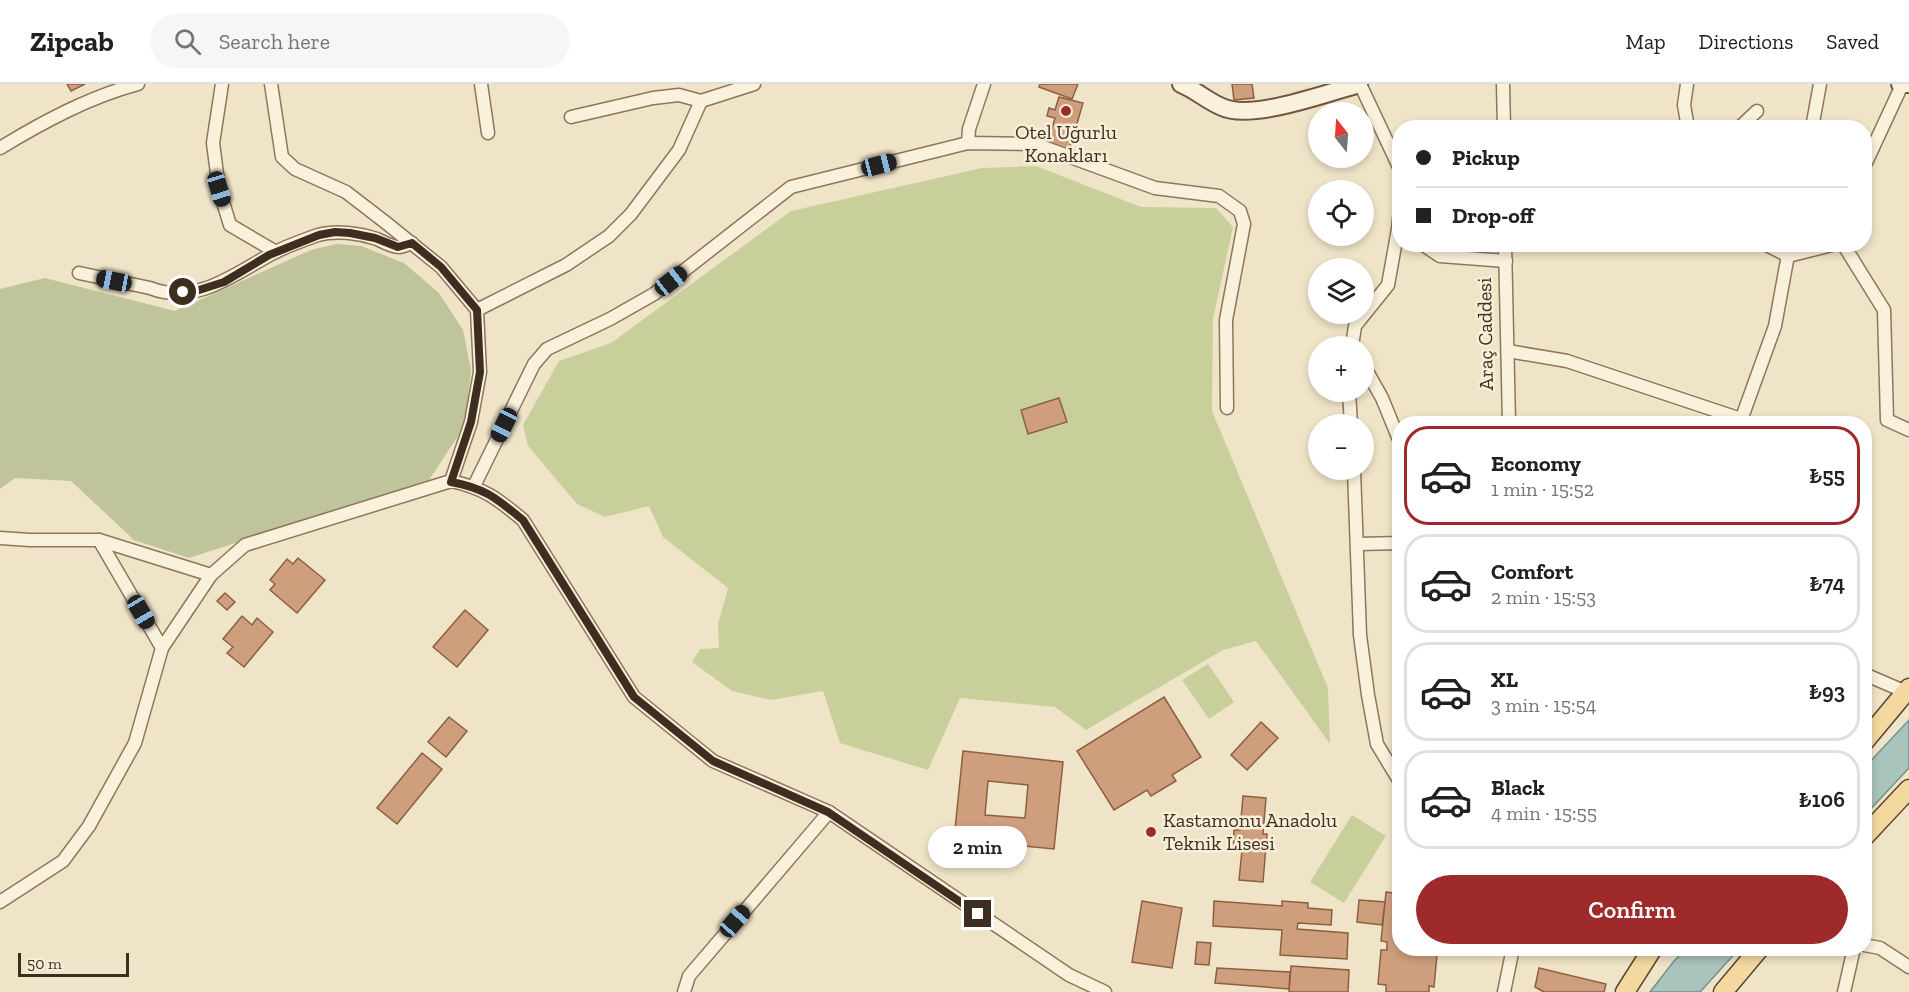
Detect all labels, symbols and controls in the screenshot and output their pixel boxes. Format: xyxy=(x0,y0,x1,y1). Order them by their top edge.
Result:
search box xyxy=(150,14,570,68)
text: Zipcab xyxy=(30,25,114,58)
icon: search xyxy=(171,25,204,58)
text: Search here xyxy=(219,28,330,55)
text: Map xyxy=(1626,29,1666,54)
text: Directions xyxy=(1699,29,1793,54)
text: Saved xyxy=(1826,29,1879,54)
north arrow xyxy=(1308,102,1374,168)
map controls xyxy=(1308,102,1374,480)
marker: Otel Uğurlu Konakları xyxy=(1059,104,1073,118)
place label: Otel Uğurlu Konakları xyxy=(1015,120,1117,167)
text: Pickup xyxy=(1452,144,1520,171)
car xyxy=(859,152,899,178)
car xyxy=(205,169,233,209)
button: locate xyxy=(1308,180,1374,246)
text: Drop-off xyxy=(1452,202,1534,229)
button: layers xyxy=(1308,258,1374,324)
car xyxy=(651,263,691,299)
car xyxy=(95,269,133,293)
street label: Araç Caddesi xyxy=(1472,277,1498,391)
route start xyxy=(169,278,196,305)
button: + xyxy=(1308,336,1374,402)
car xyxy=(488,405,520,445)
button: − xyxy=(1308,414,1374,480)
icon: car xyxy=(1419,449,1473,503)
text: Economy xyxy=(1491,450,1581,477)
text: ₺55 xyxy=(1809,462,1845,489)
text: 1 min · 15:52 xyxy=(1491,477,1594,501)
icon: car xyxy=(1419,557,1473,611)
text: Comfort xyxy=(1491,558,1573,585)
text: ₺74 xyxy=(1809,570,1845,597)
text: 2 min · 15:53 xyxy=(1491,585,1596,609)
car xyxy=(124,592,158,632)
icon: car xyxy=(1419,665,1473,719)
text: XL xyxy=(1491,666,1518,693)
text: ₺93 xyxy=(1809,678,1845,705)
text: 3 min · 15:54 xyxy=(1491,693,1597,717)
icon: car xyxy=(1419,773,1473,827)
text: Black xyxy=(1491,774,1545,801)
text: ₺106 xyxy=(1799,786,1845,813)
text: 4 min · 15:55 xyxy=(1491,801,1597,825)
place label: Kastamonu Anadolu Teknik Lisesi xyxy=(1163,808,1337,855)
marker: Kastamonu Anadolu Teknik Lisesi xyxy=(1144,825,1158,839)
callout: 2 min xyxy=(928,827,1028,869)
text: 2 min xyxy=(953,835,1002,859)
button: Confirm xyxy=(1416,875,1848,944)
route end xyxy=(964,900,991,927)
car xyxy=(716,902,754,940)
scale bar xyxy=(18,950,129,978)
text: 50 m xyxy=(27,954,62,973)

